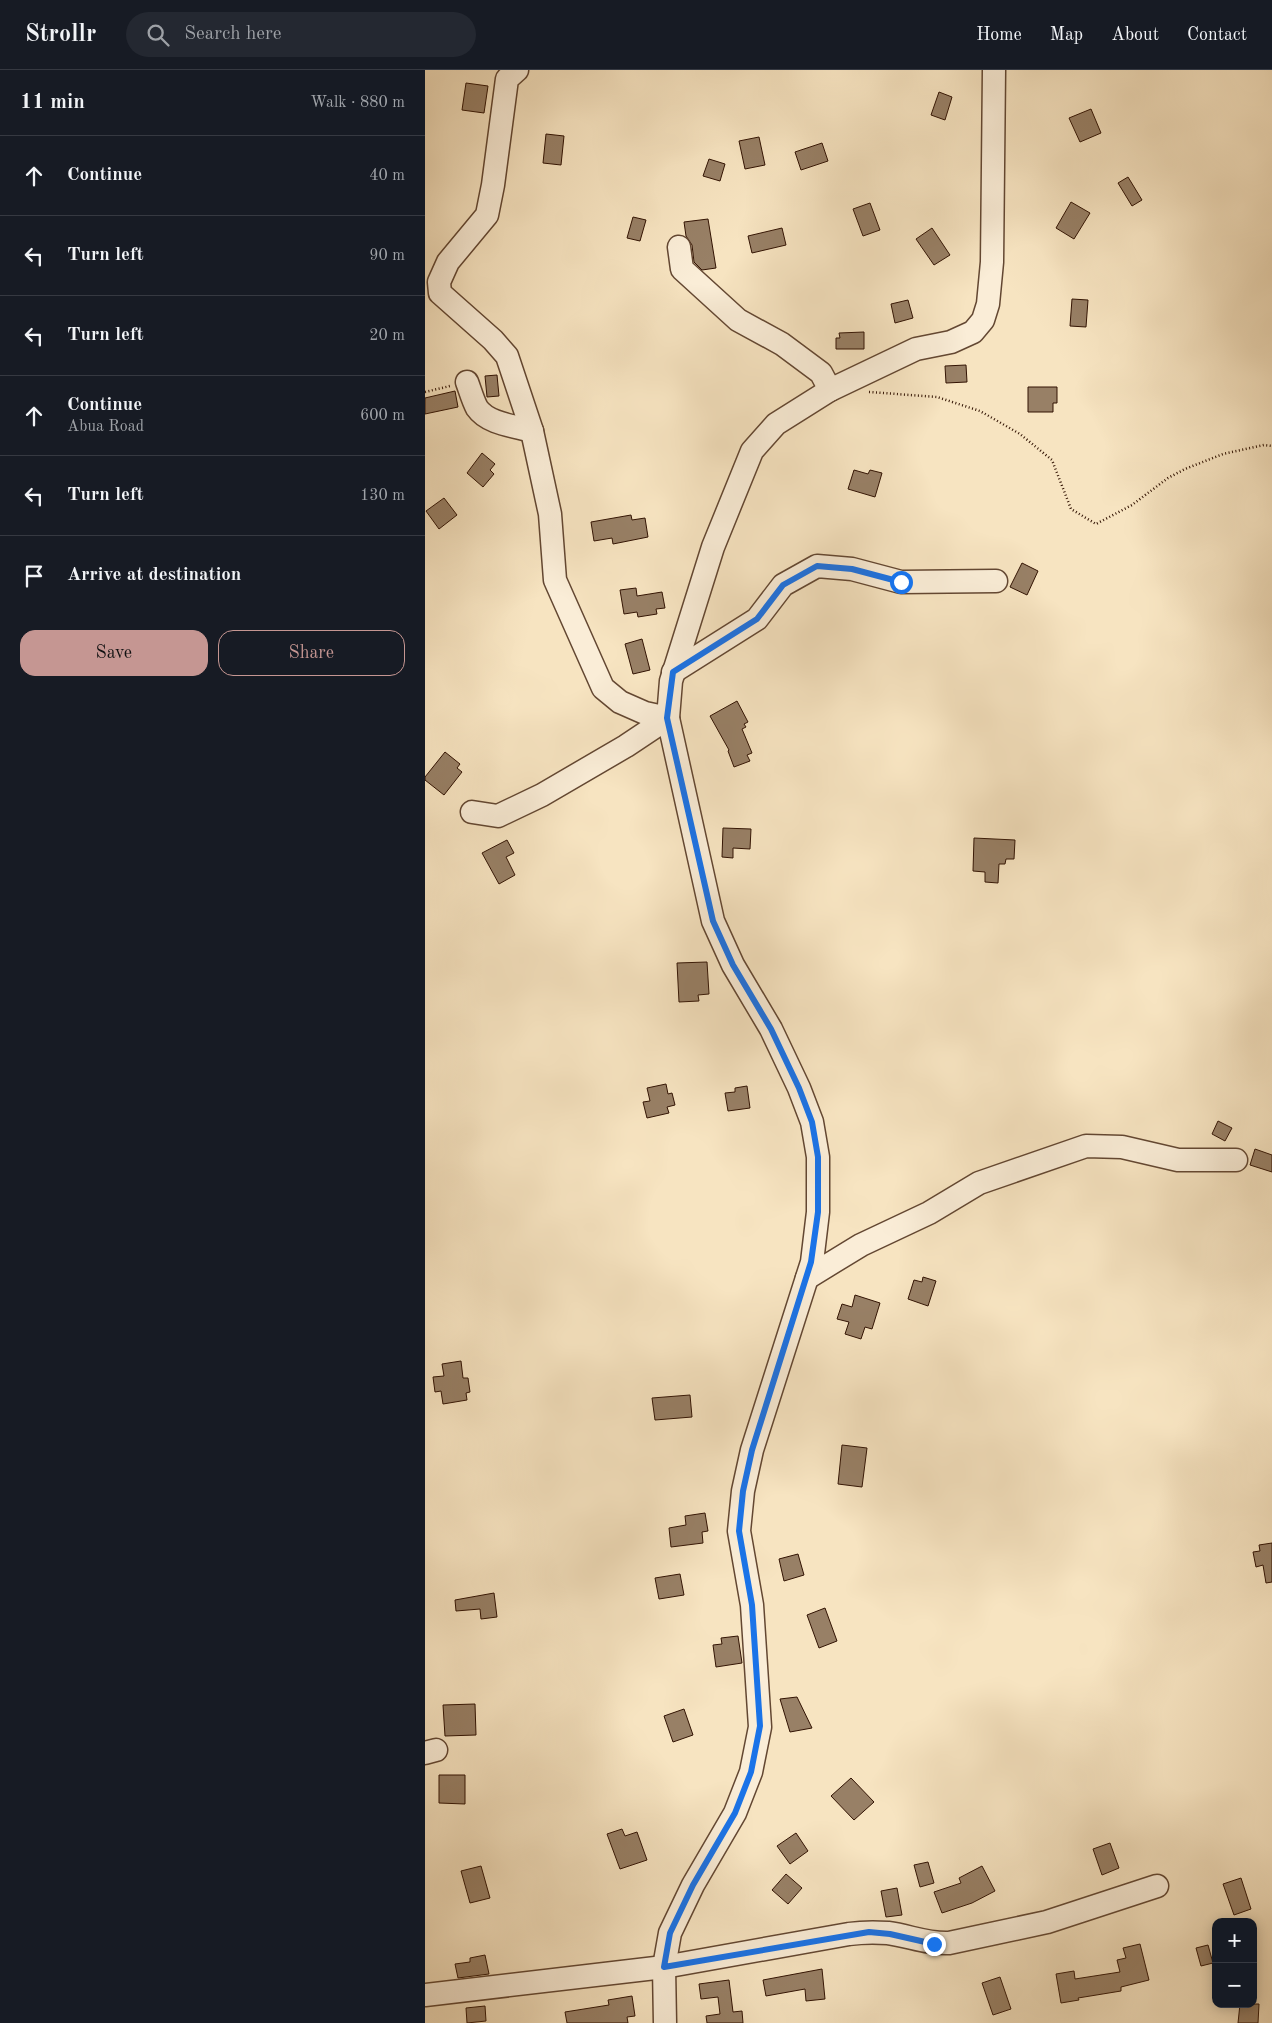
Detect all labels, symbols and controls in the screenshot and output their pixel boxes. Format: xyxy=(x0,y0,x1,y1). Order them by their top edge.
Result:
search box xyxy=(126,12,476,57)
icon: search xyxy=(144,21,172,49)
text: Strollr xyxy=(25,23,96,47)
text: Search here xyxy=(184,25,282,44)
text: Home xyxy=(976,26,1022,44)
text: Map xyxy=(1050,26,1083,44)
text: About xyxy=(1111,26,1159,44)
text: Contact xyxy=(1187,26,1247,44)
text: 11 min xyxy=(20,92,85,113)
text: Walk · 880 m xyxy=(310,95,405,111)
icon: ahead xyxy=(20,162,48,190)
text: Continue xyxy=(67,166,142,185)
text: 40 m xyxy=(369,168,405,184)
icon: left xyxy=(20,242,48,270)
text: Turn left xyxy=(67,246,144,265)
text: 90 m xyxy=(369,248,405,264)
icon: left xyxy=(20,322,48,350)
text: Turn left xyxy=(67,326,144,345)
text: 20 m xyxy=(369,328,405,344)
text: Continue xyxy=(67,396,142,415)
icon: ahead xyxy=(20,402,48,430)
text: 600 m xyxy=(360,408,405,424)
text: Abua Road xyxy=(67,419,144,435)
icon: left xyxy=(20,482,48,510)
text: Turn left xyxy=(67,486,144,505)
text: 130 m xyxy=(360,488,405,504)
icon: arrive xyxy=(20,562,48,590)
text: Arrive at destination xyxy=(67,566,241,585)
route start xyxy=(890,571,913,594)
button: Save xyxy=(20,630,208,676)
button: Share xyxy=(218,630,405,676)
map controls xyxy=(1212,1918,1257,2008)
button: + xyxy=(1212,1918,1257,1963)
route end xyxy=(923,1933,946,1956)
button: − xyxy=(1212,1963,1257,2008)

